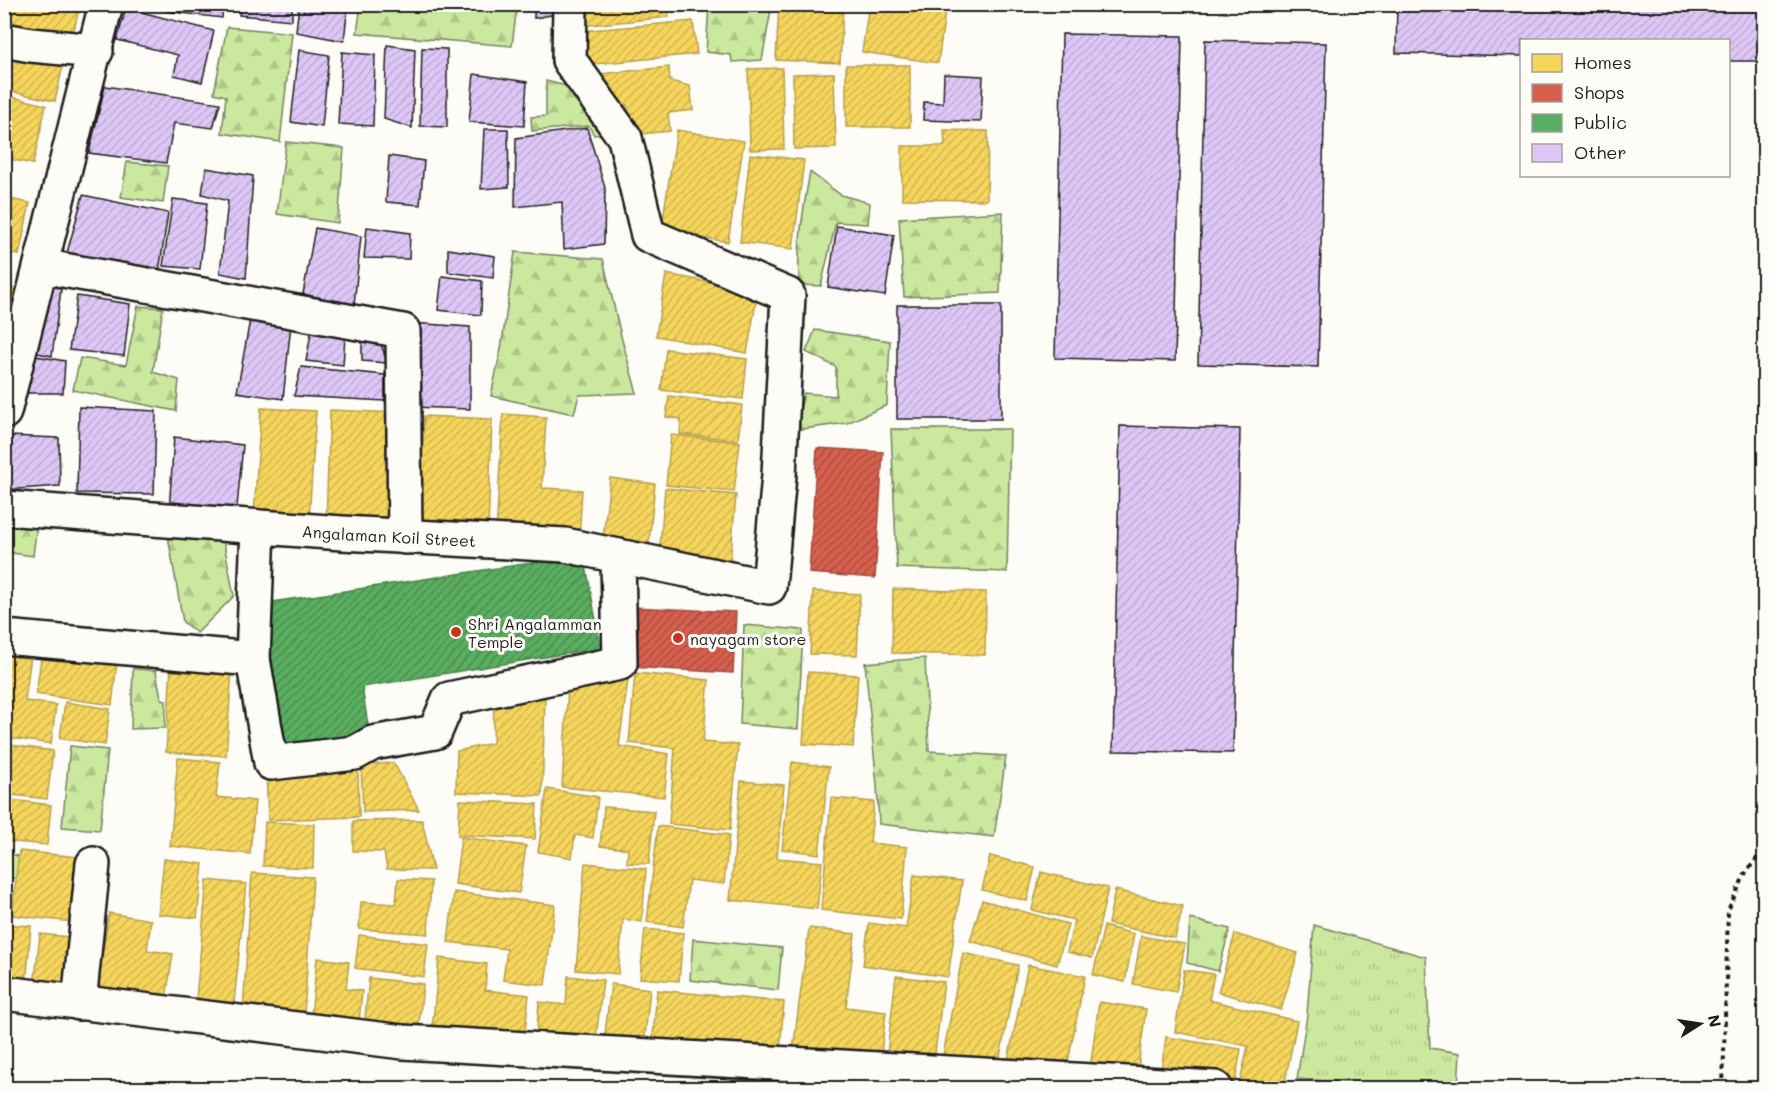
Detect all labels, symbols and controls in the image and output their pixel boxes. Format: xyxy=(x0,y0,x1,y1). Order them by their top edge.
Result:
legend xyxy=(1520,39,1730,177)
text: Homes xyxy=(1574,50,1632,74)
text: Shops xyxy=(1574,80,1625,104)
text: Public xyxy=(1574,110,1627,134)
text: Other xyxy=(1574,140,1627,164)
street label: Angalaman Koil Street xyxy=(301,520,477,551)
place label: Shri Angalamman Temple xyxy=(468,613,602,652)
marker: Shri Angalamman Temple xyxy=(449,625,463,639)
place label: nayagam store xyxy=(690,628,807,649)
marker: nayagam store xyxy=(671,631,685,645)
north arrow xyxy=(1670,994,1730,1054)
text: N xyxy=(1704,1013,1727,1029)

